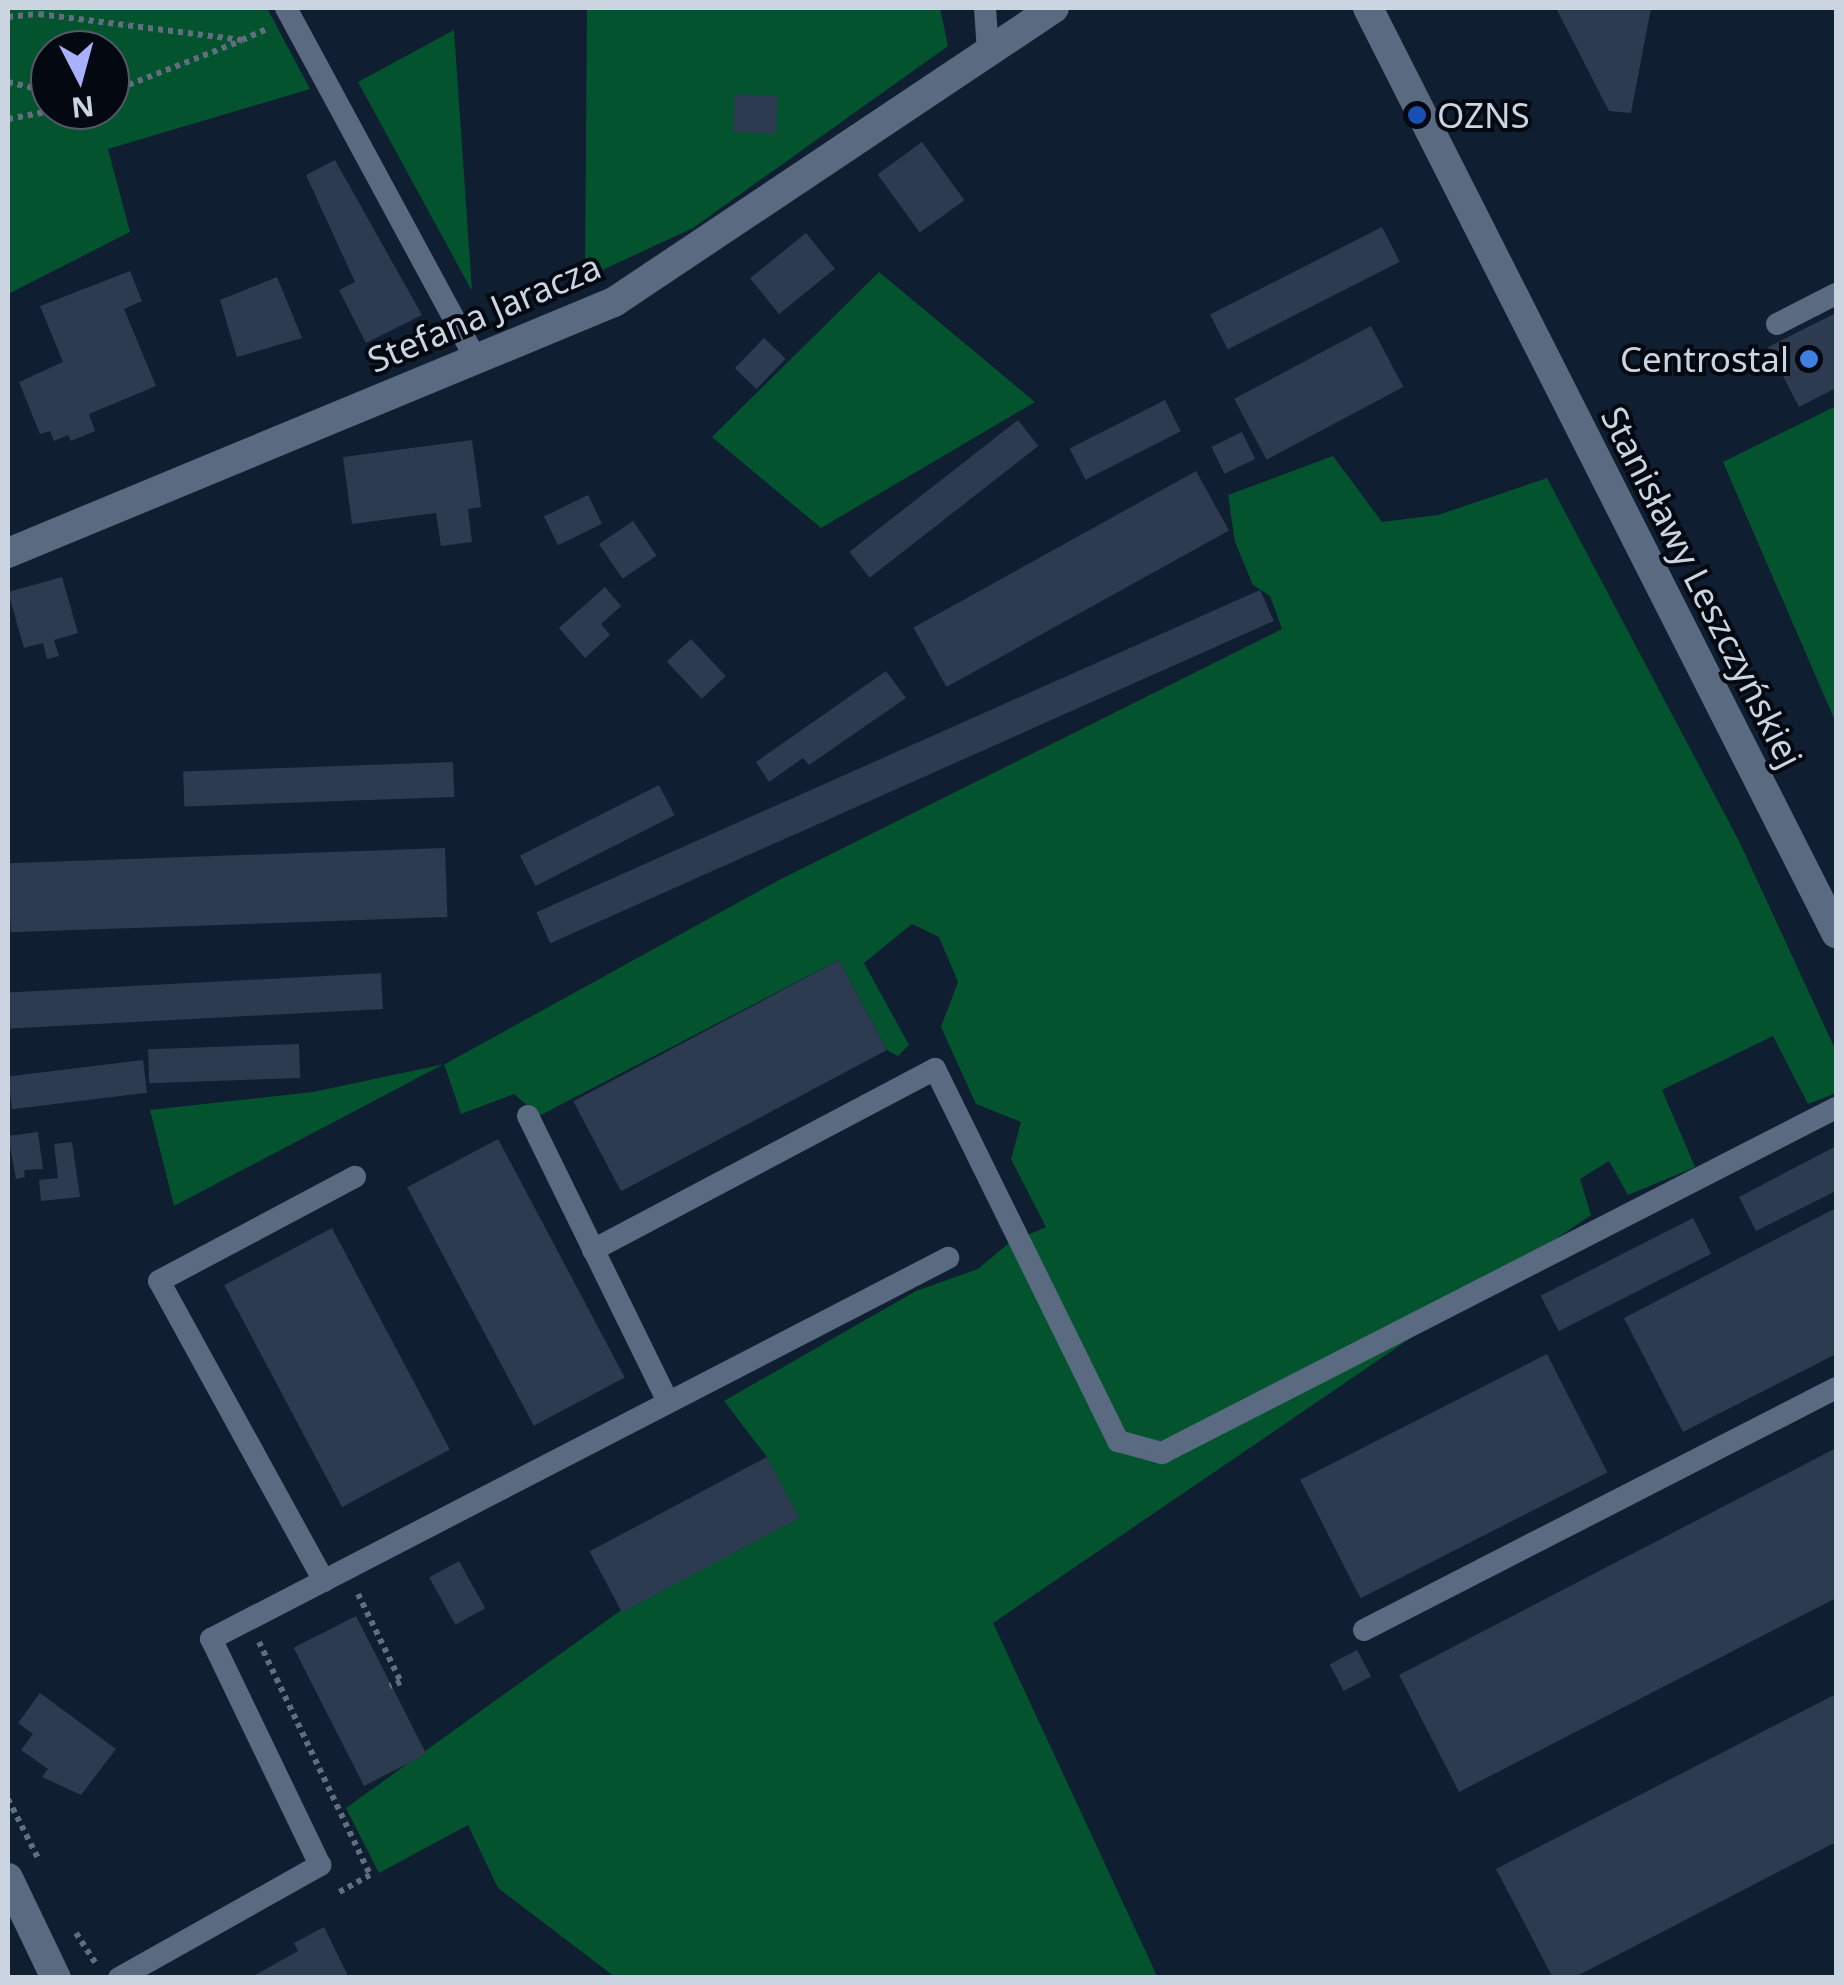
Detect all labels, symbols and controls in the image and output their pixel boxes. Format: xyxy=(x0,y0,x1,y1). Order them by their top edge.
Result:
north arrow xyxy=(30,30,130,130)
text: N xyxy=(70,88,96,128)
place label: OZNS xyxy=(1437,94,1530,136)
marker: OZNS xyxy=(1406,104,1428,126)
street label: Stefana Jaracza xyxy=(361,245,607,381)
place label: Centrostal xyxy=(1620,338,1789,380)
marker: Centrostal xyxy=(1798,348,1820,370)
street label: Stanisławy Leszczyńskiej xyxy=(1593,400,1811,774)

